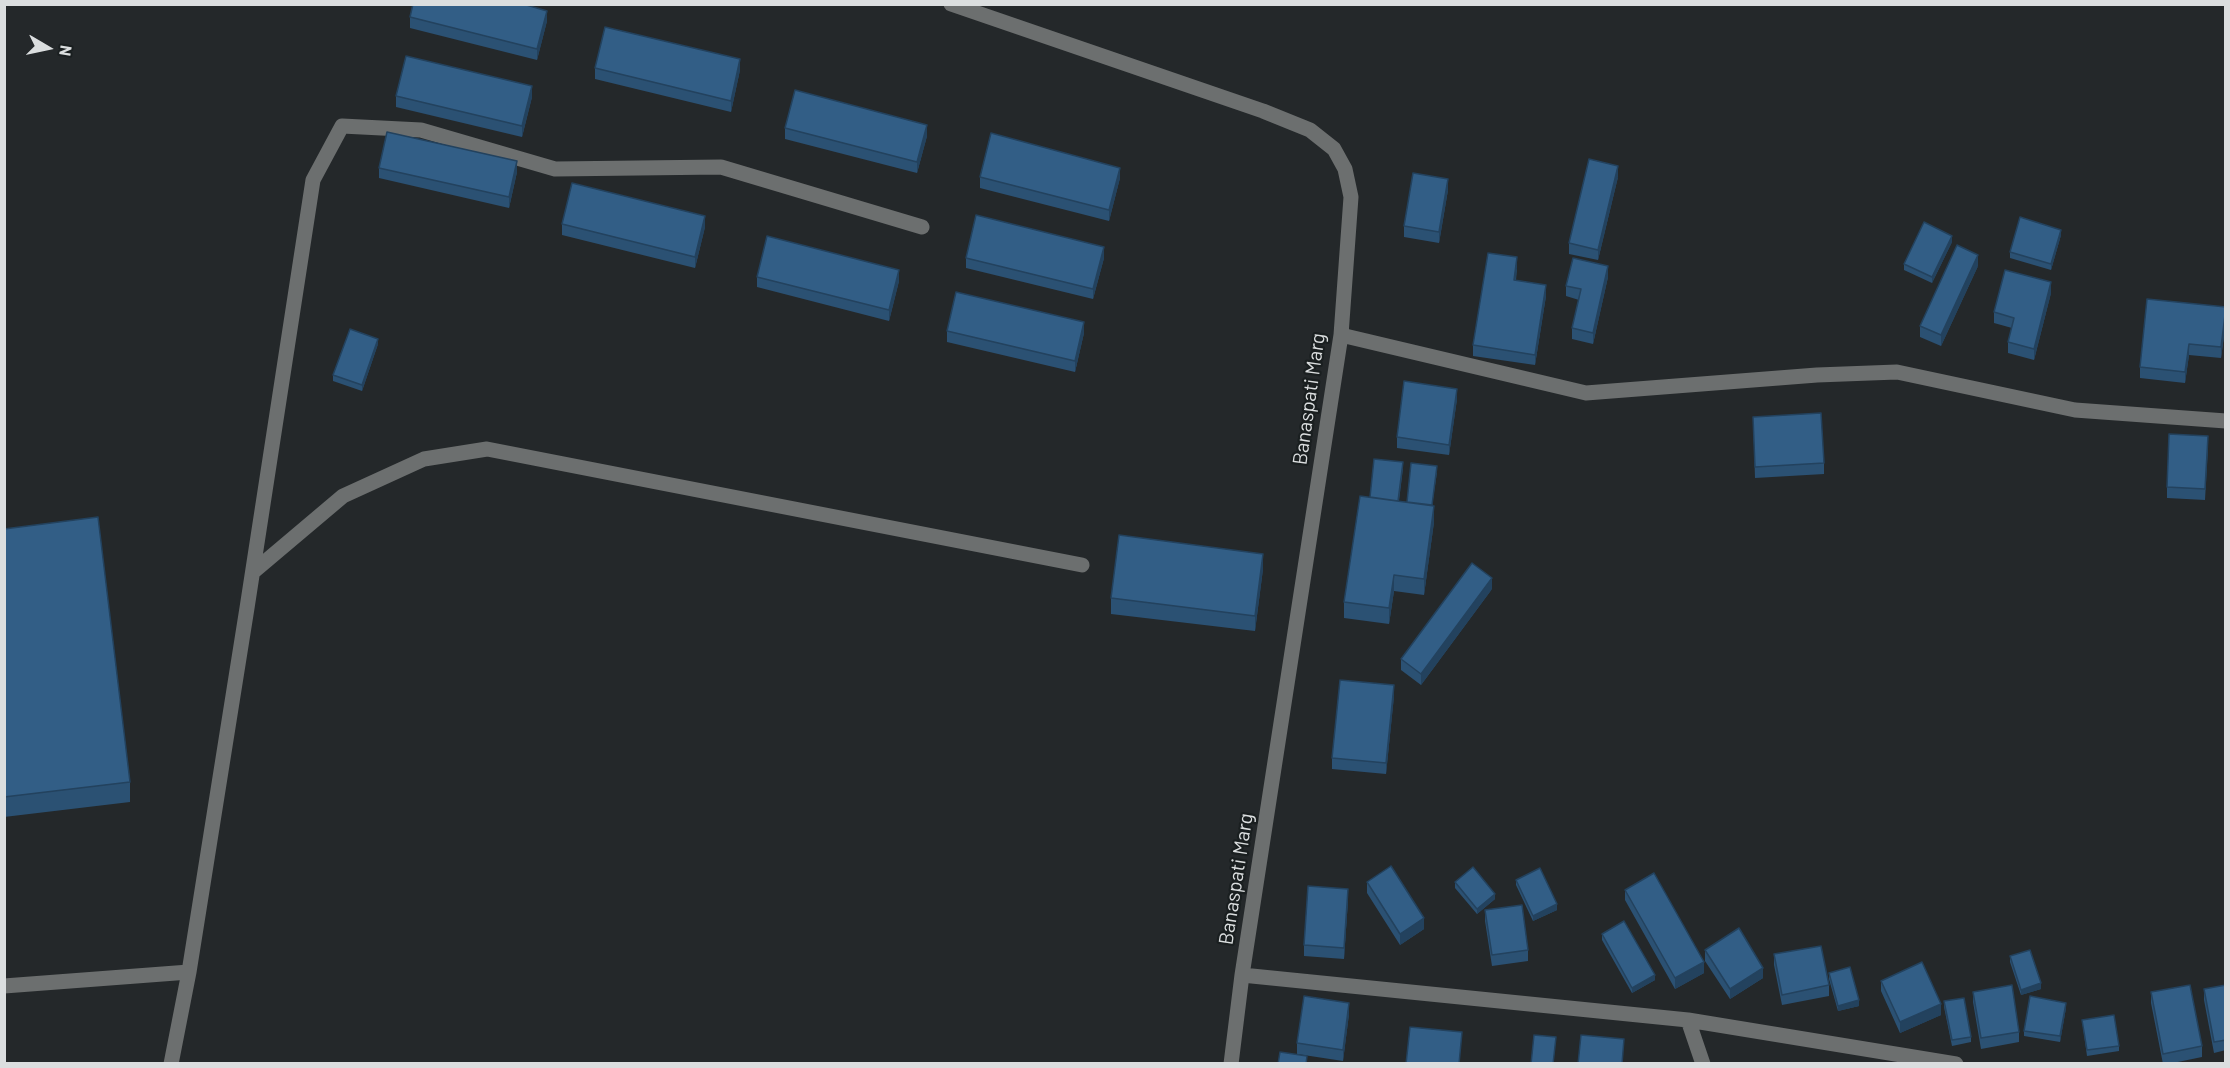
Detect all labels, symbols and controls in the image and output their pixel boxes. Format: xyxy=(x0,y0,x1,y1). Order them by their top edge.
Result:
north arrow xyxy=(18,18,78,78)
text: N xyxy=(56,44,76,58)
street label: Banaspati Marg xyxy=(1288,331,1330,467)
street label: Banaspati Marg xyxy=(1214,811,1258,947)

